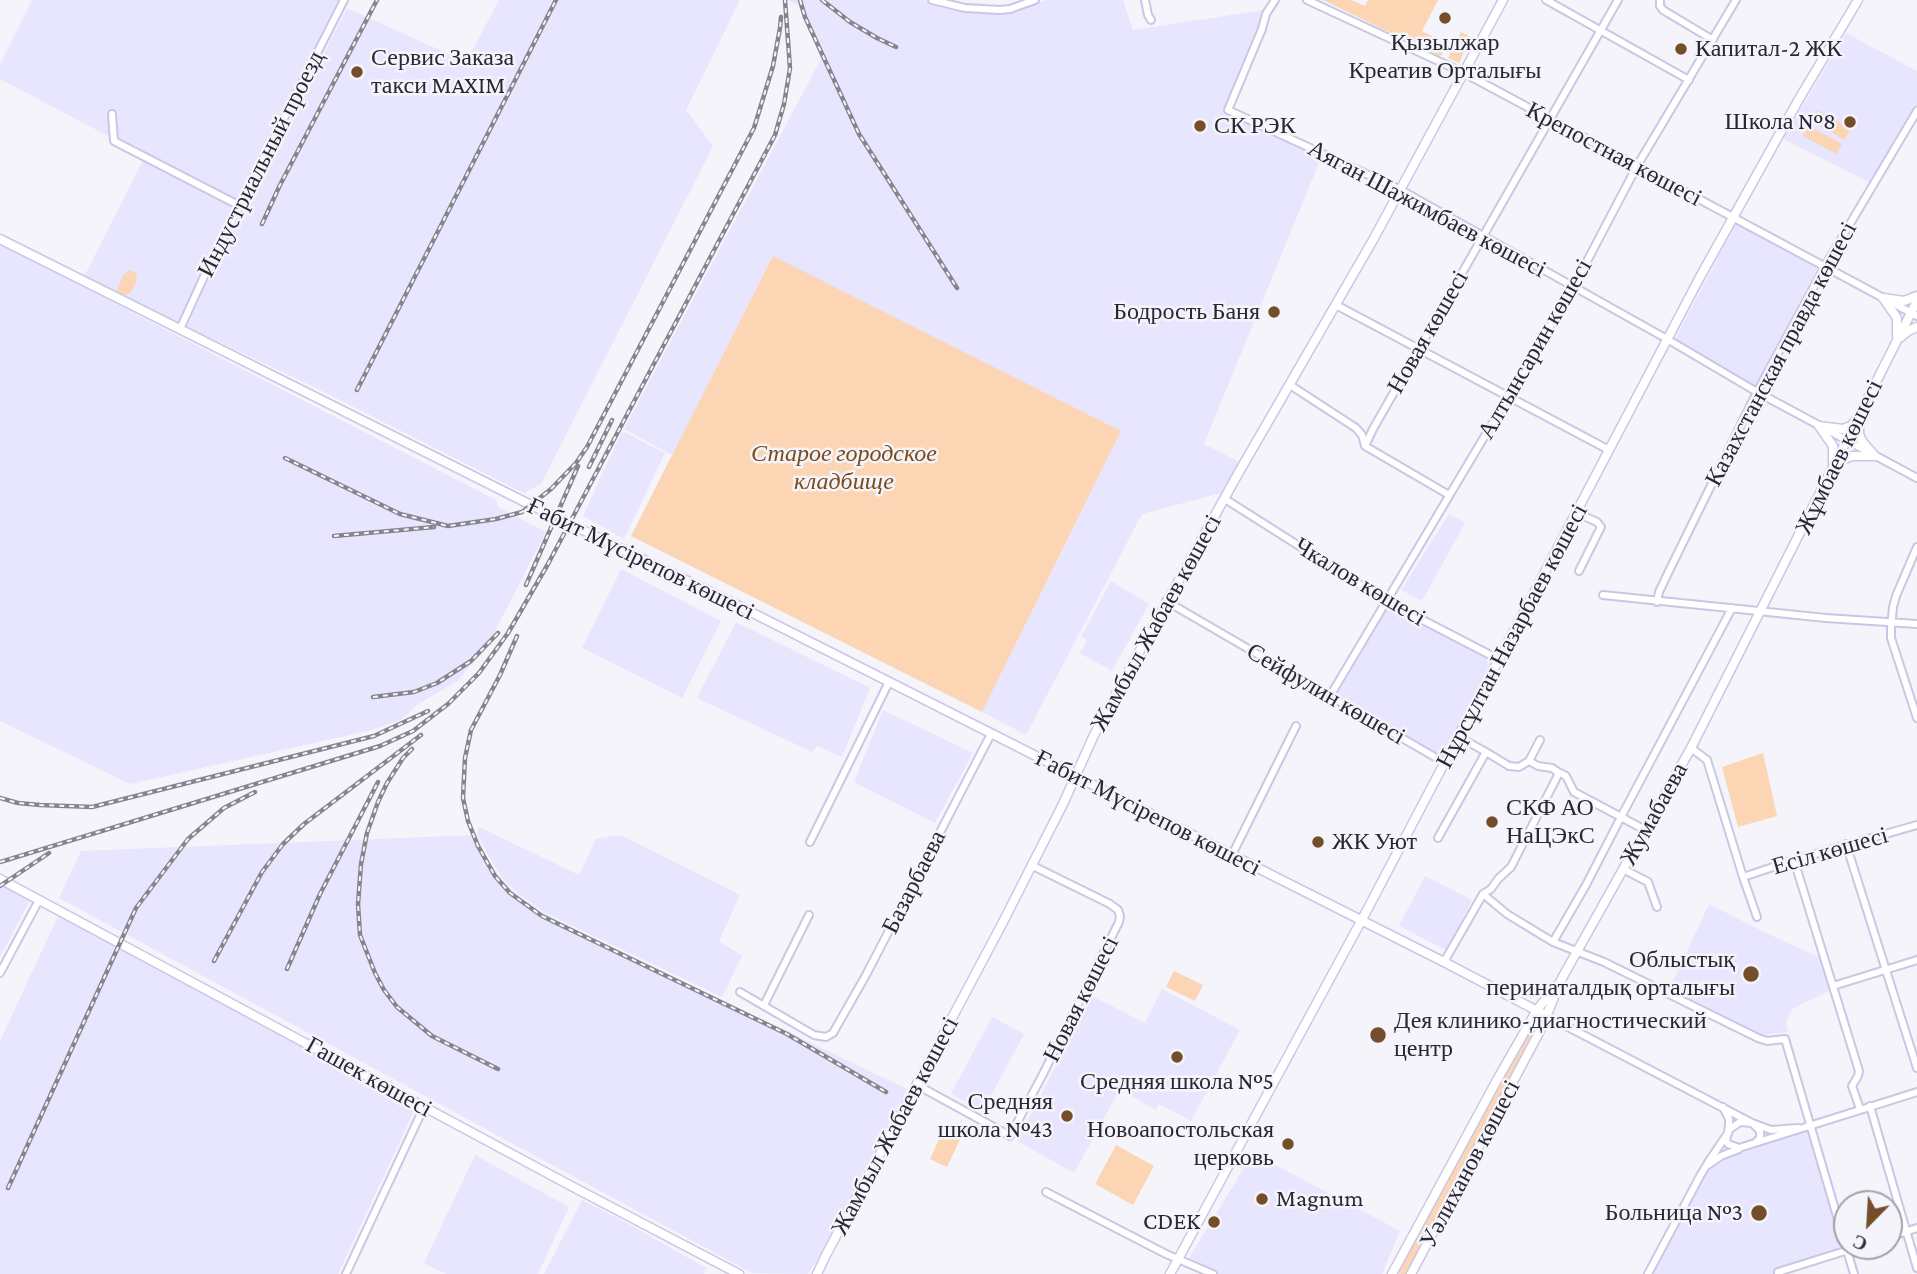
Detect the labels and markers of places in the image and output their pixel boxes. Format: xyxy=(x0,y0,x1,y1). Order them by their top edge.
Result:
marker: Қызылжар Креатив Орталығы xyxy=(1437,10,1453,26)
place label: Қызылжар Креатив Орталығы xyxy=(1349,29,1541,85)
place label: Капитал-2 ЖК xyxy=(1695,35,1842,63)
marker: Капитал-2 ЖК xyxy=(1673,41,1689,57)
place label: Сервис Заказа такси MAXIM xyxy=(371,44,514,100)
marker: Сервис Заказа такси MAXIM xyxy=(349,64,365,80)
place label: Школа №8 xyxy=(1724,108,1836,136)
place label: СК РЭК xyxy=(1214,112,1296,140)
marker: Школа №8 xyxy=(1842,114,1858,130)
marker: СК РЭК xyxy=(1192,118,1208,134)
place label: Бодрость Баня xyxy=(1113,298,1260,326)
marker: Бодрость Баня xyxy=(1266,304,1282,320)
place label: СКФ АО НаЦЭкС xyxy=(1506,794,1595,850)
marker: СКФ АО НаЦЭкС xyxy=(1484,814,1500,830)
place label: ЖК Уют xyxy=(1332,828,1417,856)
marker: ЖК Уют xyxy=(1310,834,1326,850)
place label: Облыстық перинаталдық орталығы xyxy=(1486,946,1735,1002)
marker: Облыстық перинаталдық орталығы xyxy=(1741,964,1761,984)
place label: Дея клинико-диагностический центр xyxy=(1394,1007,1707,1063)
marker: Дея клинико-диагностический центр xyxy=(1368,1025,1388,1045)
marker: Средняя школа №5 xyxy=(1169,1049,1185,1065)
place label: Средняя школа №5 xyxy=(1080,1068,1274,1096)
place label: Средняя школа №43 xyxy=(938,1088,1053,1144)
marker: Средняя школа №43 xyxy=(1059,1108,1075,1124)
place label: Новоапостольская церковь xyxy=(1087,1116,1274,1172)
marker: Новоапостольская церковь xyxy=(1280,1136,1296,1152)
place label: Magnum xyxy=(1276,1185,1364,1213)
marker: Magnum xyxy=(1254,1191,1270,1207)
place label: Больница №3 xyxy=(1605,1199,1743,1227)
marker: Больница №3 xyxy=(1749,1203,1769,1223)
place label: CDEK xyxy=(1143,1208,1200,1236)
marker: CDEK xyxy=(1206,1214,1222,1230)

